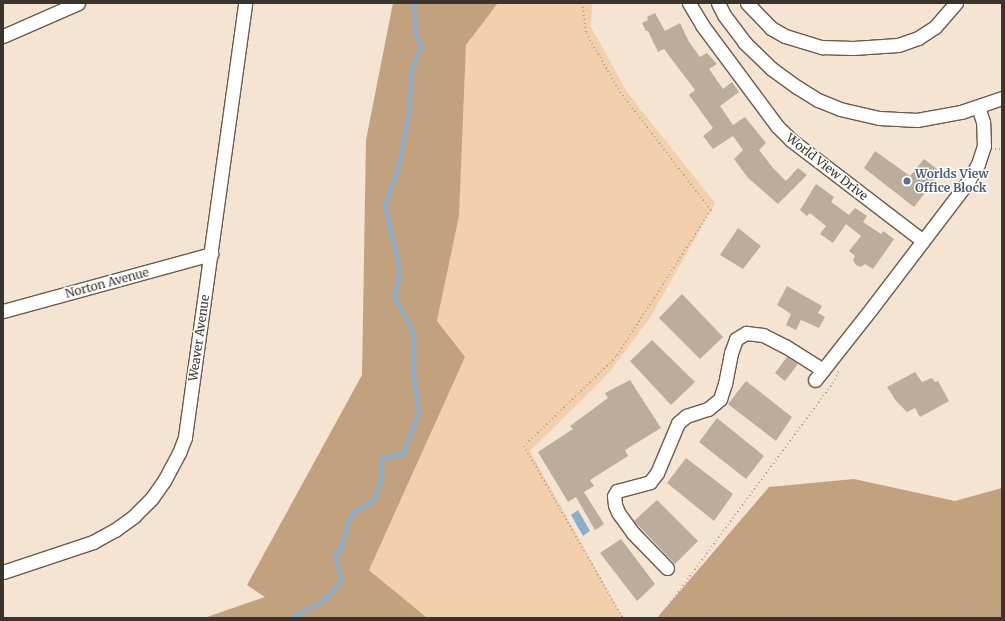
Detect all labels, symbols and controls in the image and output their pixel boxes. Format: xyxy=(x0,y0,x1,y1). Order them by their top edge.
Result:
street label: World View Drive xyxy=(783,131,871,203)
place label: Worlds View Office Block xyxy=(915,167,989,195)
marker: Worlds View Office Block xyxy=(902,176,912,186)
street label: Norton Avenue xyxy=(64,265,150,301)
street label: Weaver Avenue xyxy=(186,294,212,382)

